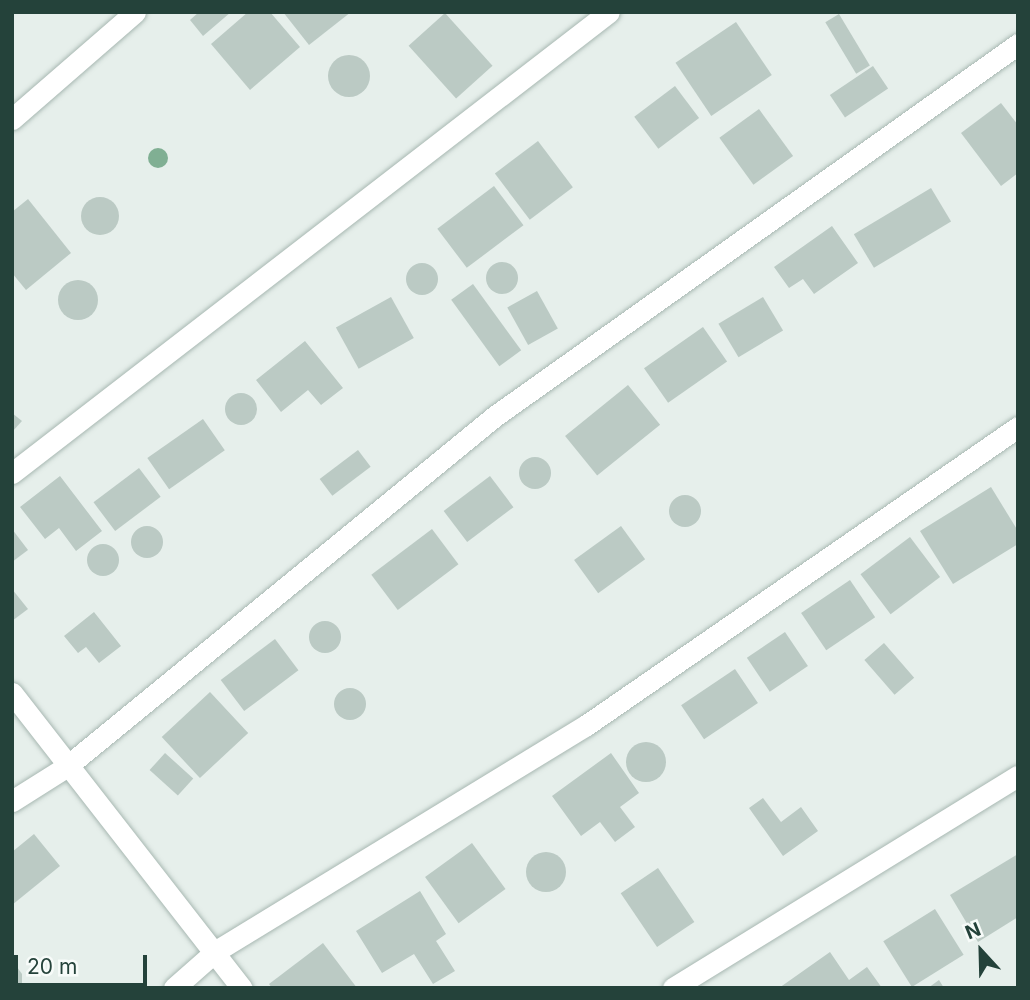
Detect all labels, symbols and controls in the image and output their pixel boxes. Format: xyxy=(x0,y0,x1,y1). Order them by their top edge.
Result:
north arrow xyxy=(946,916,1016,986)
text: N xyxy=(962,918,984,944)
scale bar xyxy=(18,940,150,984)
text: 20 m xyxy=(27,954,77,979)

